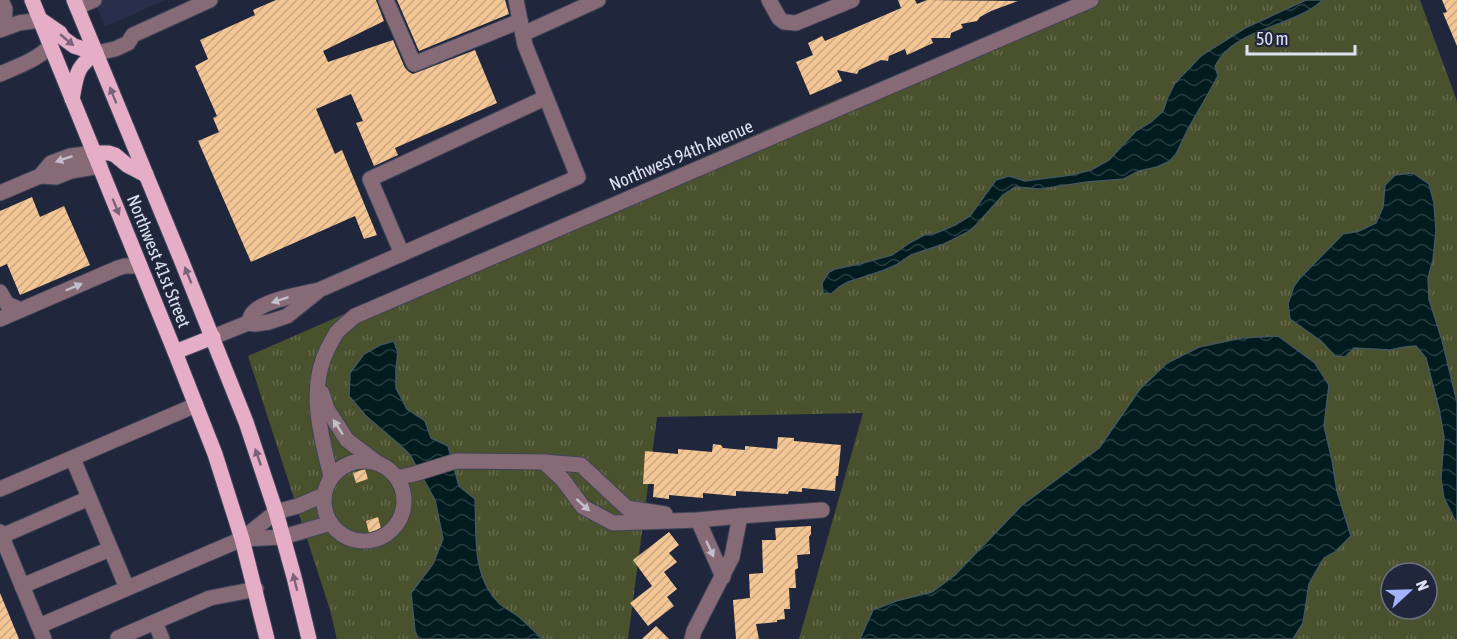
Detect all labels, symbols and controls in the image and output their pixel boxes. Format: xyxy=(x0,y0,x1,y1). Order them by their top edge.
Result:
scale bar xyxy=(1247,18,1355,56)
text: 50 m xyxy=(1256,28,1288,49)
one-way arrow xyxy=(59,33,75,46)
one-way arrow xyxy=(108,85,118,103)
street label: Northwest 94th Avenue xyxy=(606,115,756,195)
one-way arrow xyxy=(55,154,73,164)
street label: Northwest 41st Street xyxy=(123,192,195,330)
one-way arrow xyxy=(111,198,121,216)
one-way arrow xyxy=(183,266,192,284)
one-way arrow xyxy=(66,282,84,292)
one-way arrow xyxy=(271,296,289,305)
one-way arrow xyxy=(332,419,344,435)
one-way arrow xyxy=(252,448,262,466)
one-way arrow xyxy=(576,498,591,511)
one-way arrow xyxy=(706,540,715,557)
north arrow xyxy=(1379,561,1439,621)
one-way arrow xyxy=(290,573,299,591)
text: N xyxy=(1413,578,1433,593)

